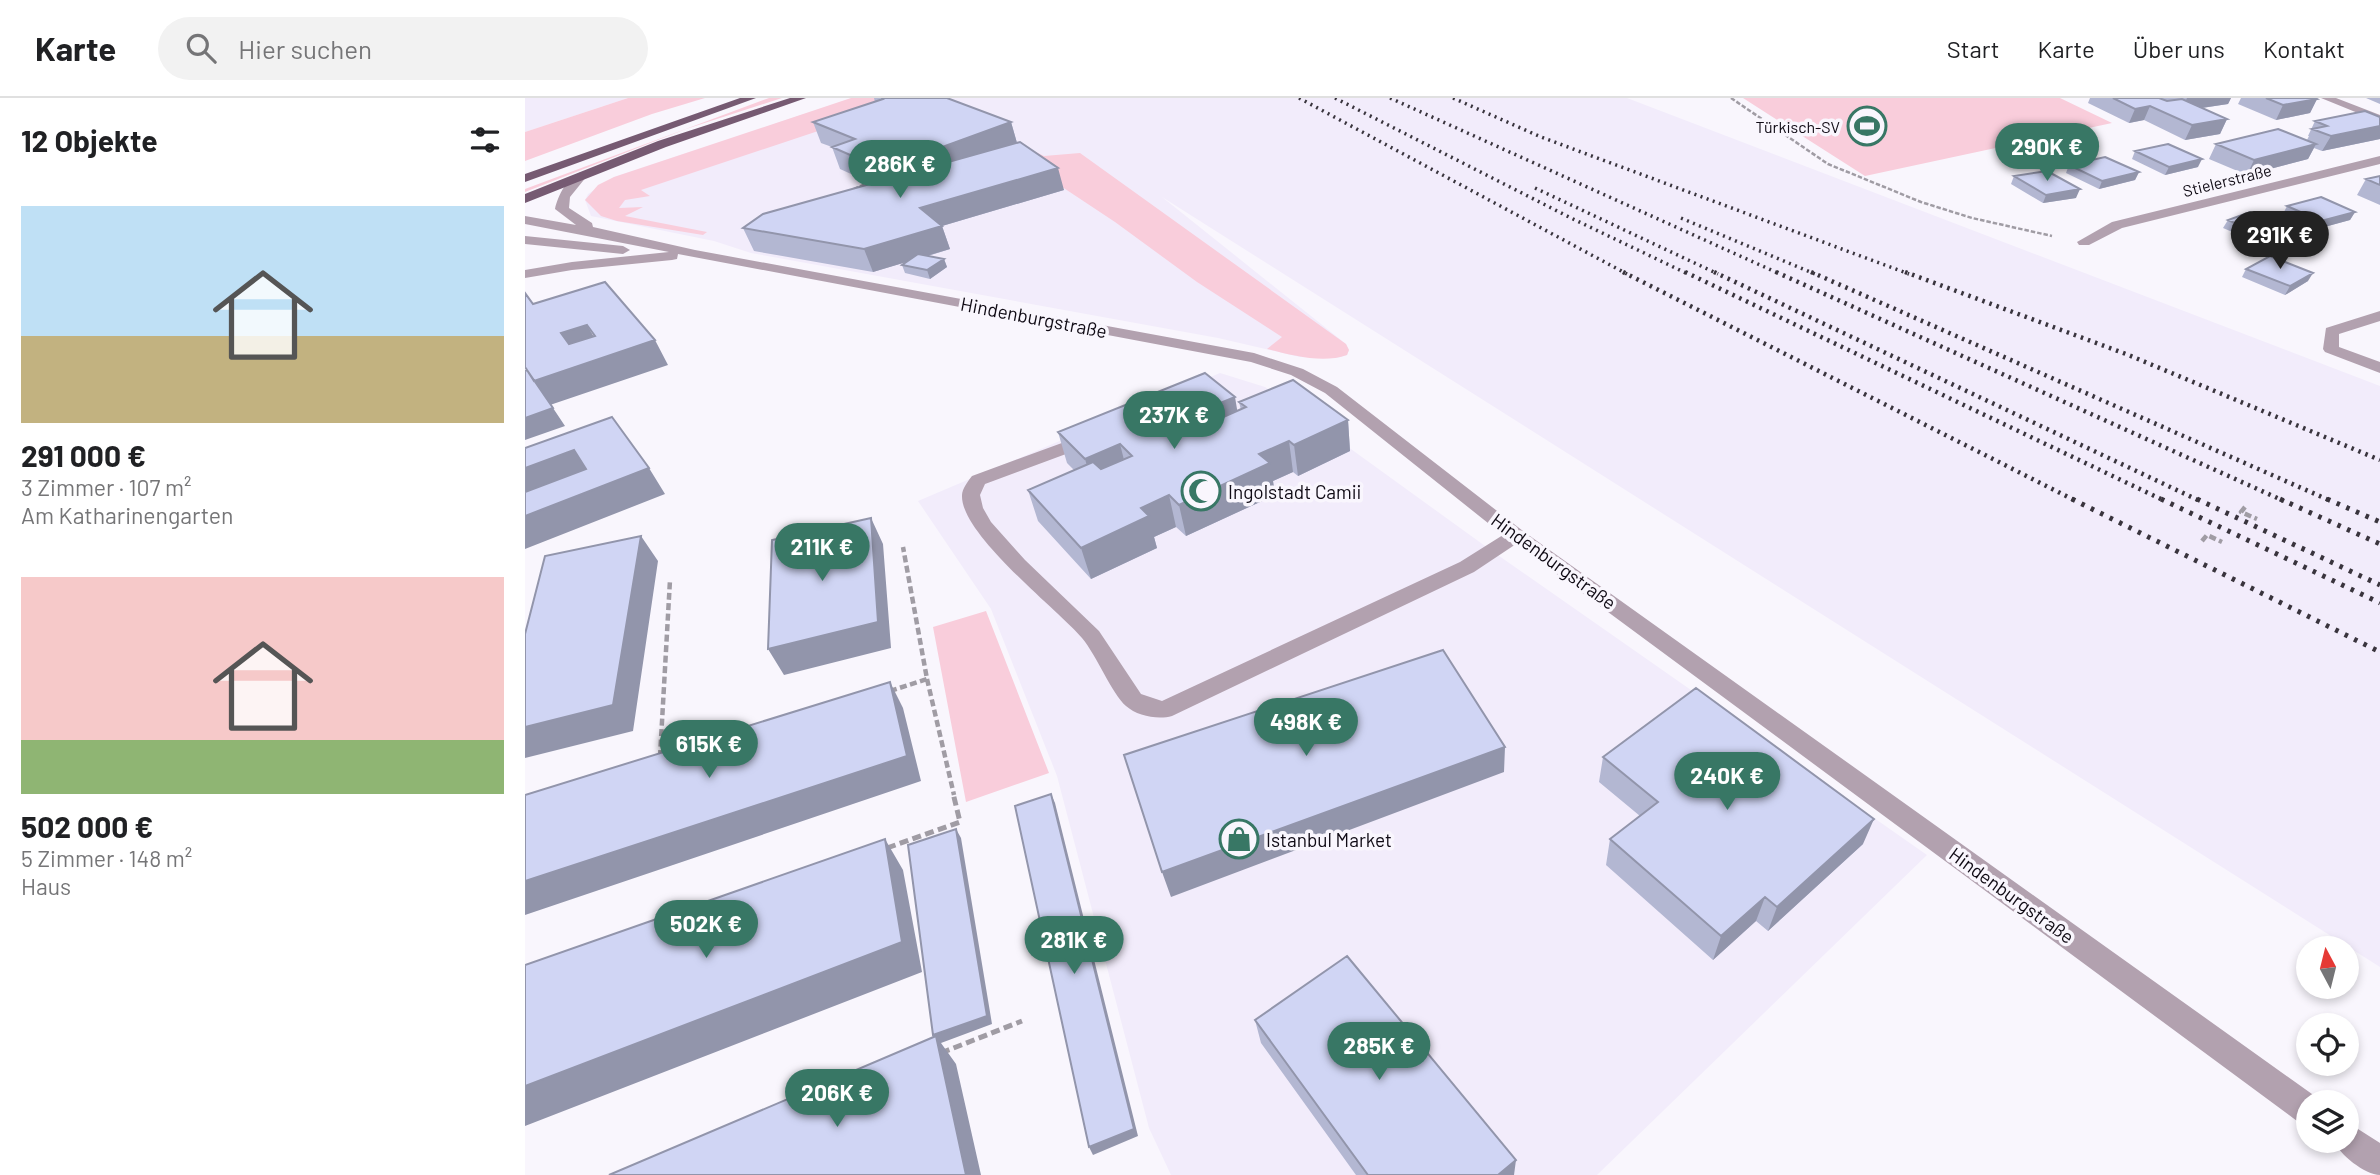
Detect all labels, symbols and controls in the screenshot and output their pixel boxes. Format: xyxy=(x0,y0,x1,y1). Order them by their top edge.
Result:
search box xyxy=(158,17,648,80)
text: Karte xyxy=(35,28,116,68)
icon: search xyxy=(182,29,220,67)
text: Hier suchen xyxy=(238,33,372,64)
text: Start xyxy=(1947,34,2000,63)
text: Karte xyxy=(2038,34,2095,63)
text: Über uns xyxy=(2133,34,2225,63)
text: Kontakt xyxy=(2263,34,2345,63)
sports icon: Türkisch-SV xyxy=(1846,105,1888,147)
place label: Türkisch-SV xyxy=(1756,117,1840,136)
icon: filters xyxy=(466,121,504,159)
text: 12 Objekte xyxy=(21,122,158,158)
pin: 290K € xyxy=(1990,123,2104,183)
text: 290K € xyxy=(2011,132,2083,160)
pin: 286K € xyxy=(843,140,957,200)
text: 286K € xyxy=(864,149,936,177)
street label: Stielerstraße xyxy=(2181,160,2273,200)
pin: 291K € xyxy=(2223,212,2337,271)
text: 291K € xyxy=(2247,220,2313,248)
icon: home xyxy=(200,252,326,378)
street label: Hindenburgstraße xyxy=(959,292,1109,342)
pin: 237K € xyxy=(1117,392,1231,451)
text: 237K € xyxy=(1139,400,1209,428)
text: 291 000 € xyxy=(21,437,146,473)
mosque icon: Ingolstadt Camii xyxy=(1180,470,1222,512)
text: 3 Zimmer · 107 m² xyxy=(21,473,192,501)
place label: Ingolstadt Camii xyxy=(1228,480,1361,503)
text: Am Katharinengarten xyxy=(21,501,233,529)
street label: Hindenburgstraße xyxy=(1487,508,1621,614)
pin: 211K € xyxy=(765,524,879,583)
text: 211K € xyxy=(791,532,853,560)
icon: home xyxy=(200,623,326,749)
pin: 498K € xyxy=(1249,698,1363,758)
text: 498K € xyxy=(1270,707,1342,735)
pin: 615K € xyxy=(652,720,766,780)
text: 615K € xyxy=(676,729,742,757)
pin: 240K € xyxy=(1670,752,1784,812)
text: 240K € xyxy=(1690,761,1764,789)
text: 502 000 € xyxy=(21,808,153,844)
shop icon: Istanbul Market xyxy=(1218,818,1260,860)
place label: Istanbul Market xyxy=(1266,828,1392,851)
street label: Hindenburgstraße xyxy=(1945,842,2079,948)
text: 5 Zimmer · 148 m² xyxy=(21,844,192,872)
text: Haus xyxy=(21,872,71,900)
pin: 502K € xyxy=(649,900,763,960)
text: 502K € xyxy=(670,909,742,937)
pin: 281K € xyxy=(1017,916,1131,976)
text: 281K € xyxy=(1041,925,1107,953)
north arrow xyxy=(2296,936,2359,999)
map controls xyxy=(2296,936,2359,1153)
button: locate xyxy=(2296,1013,2359,1076)
pin: 285K € xyxy=(1322,1023,1436,1082)
text: 285K € xyxy=(1343,1031,1415,1059)
pin: 206K € xyxy=(780,1070,894,1129)
text: 206K € xyxy=(801,1078,873,1106)
button: layers xyxy=(2296,1090,2359,1153)

